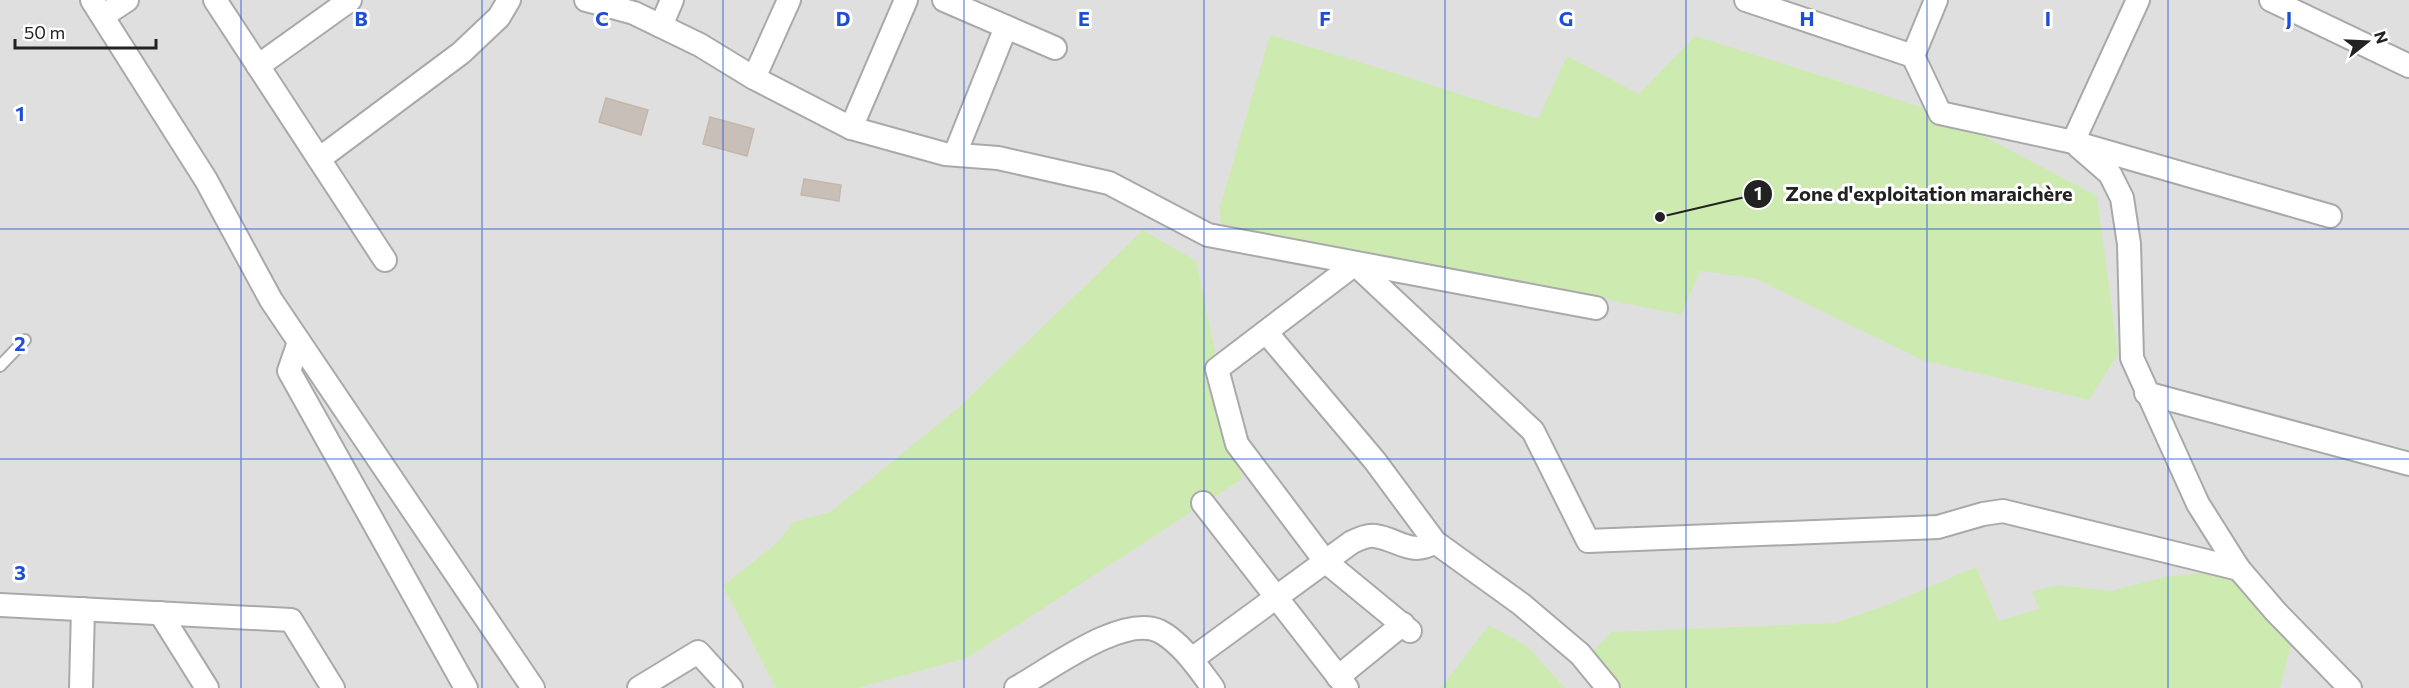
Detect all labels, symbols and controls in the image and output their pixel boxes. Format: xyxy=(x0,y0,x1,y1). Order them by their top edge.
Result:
text: B xyxy=(354,6,368,30)
text: C xyxy=(595,6,609,30)
text: D xyxy=(836,6,850,30)
text: E xyxy=(1078,6,1090,30)
text: F xyxy=(1319,6,1331,30)
text: G xyxy=(1559,6,1573,30)
text: H xyxy=(1800,6,1815,30)
text: I xyxy=(2045,6,2051,30)
text: J xyxy=(2286,6,2292,30)
scale bar xyxy=(15,12,156,50)
north arrow xyxy=(2337,12,2397,72)
text: 50 m xyxy=(24,21,65,43)
text: N xyxy=(2371,29,2393,46)
text: 1 xyxy=(15,101,25,125)
callout: Zone d'exploitation maraichère xyxy=(1743,175,2085,213)
text: Zone d'exploitation maraichère xyxy=(1785,181,2073,205)
text: 1 xyxy=(1754,182,1762,204)
text: 2 xyxy=(14,331,26,355)
text: 3 xyxy=(14,560,26,584)

